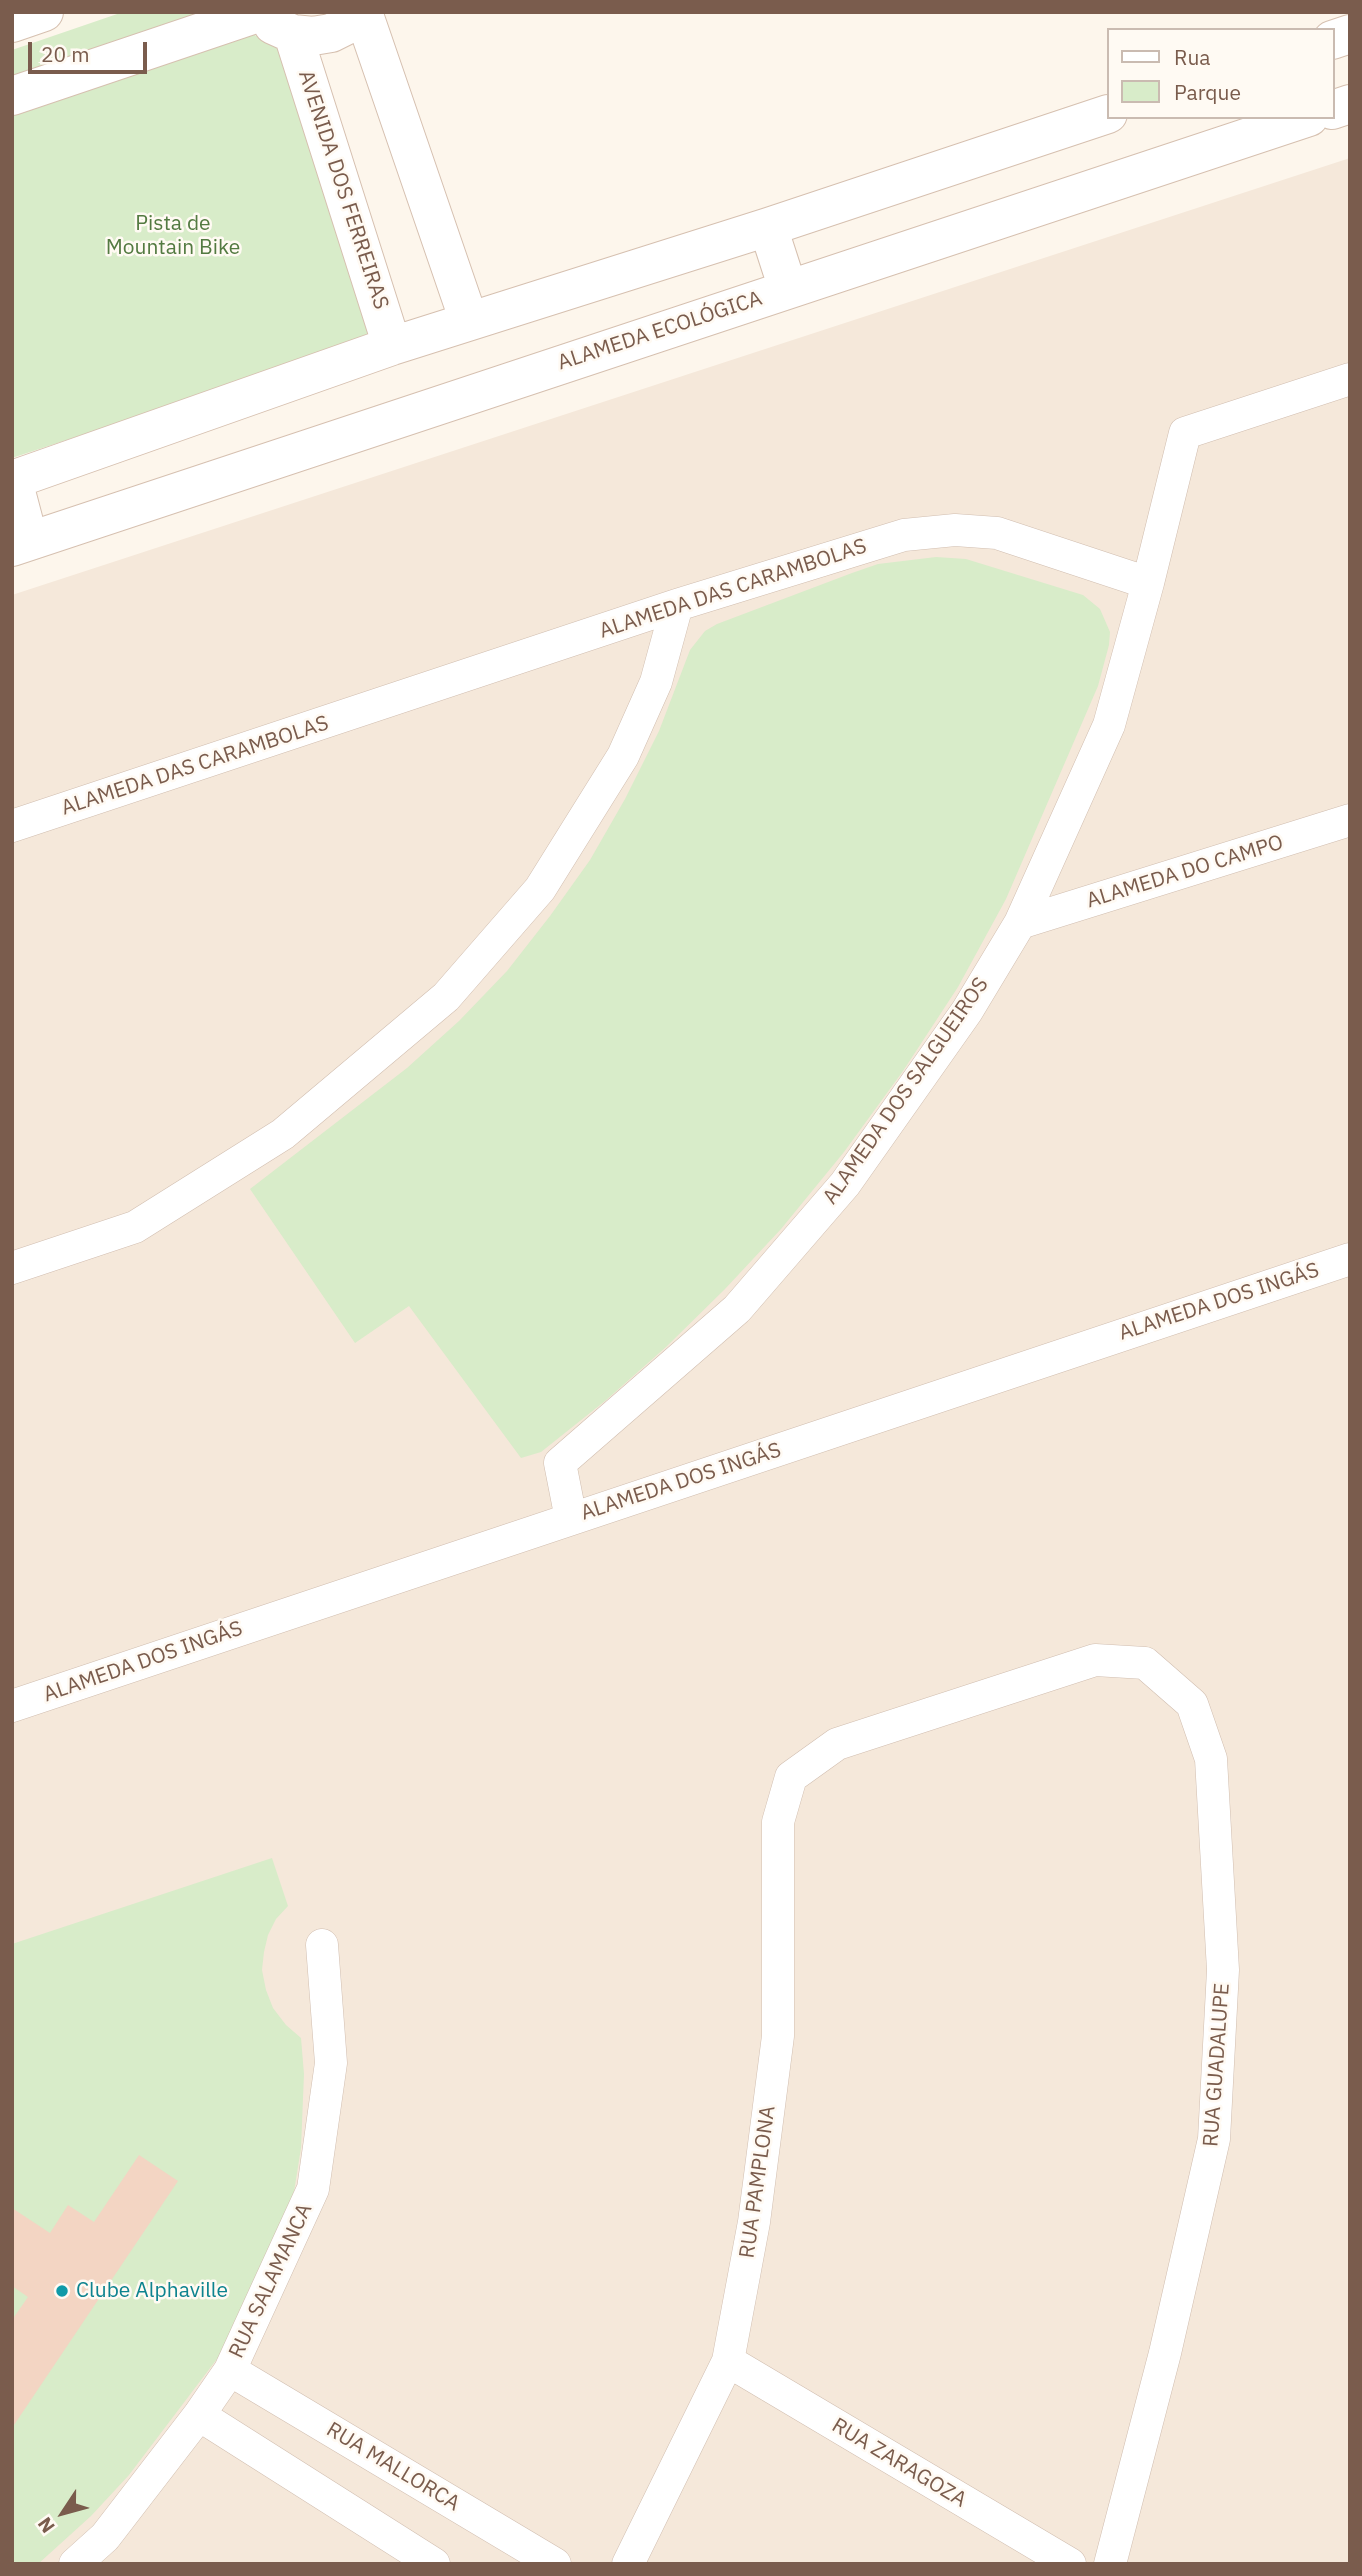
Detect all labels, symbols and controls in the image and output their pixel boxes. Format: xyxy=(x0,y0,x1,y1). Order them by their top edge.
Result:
scale bar xyxy=(32,28,150,72)
legend xyxy=(1106,28,1334,119)
text: 20 m xyxy=(41,40,90,68)
text: Rua xyxy=(1174,43,1211,71)
street label: AVENIDA DOS FERREIRAS xyxy=(292,67,394,313)
text: Parque xyxy=(1174,78,1241,106)
park label: Pista de Mountain Bike xyxy=(106,211,240,261)
street label: ALAMEDA ECOLÓGICA xyxy=(555,286,765,376)
street label: ALAMEDA DAS CARAMBOLAS xyxy=(596,534,870,644)
street label: ALAMEDA DAS CARAMBOLAS xyxy=(58,711,332,821)
street label: ALAMEDA DO CAMPO xyxy=(1084,830,1286,914)
street label: ALAMEDA DOS SALGUEIROS xyxy=(818,973,994,1209)
street label: ALAMEDA DOS INGÁS xyxy=(1116,1258,1322,1346)
street label: ALAMEDA DOS INGÁS xyxy=(578,1438,784,1526)
street label: ALAMEDA DOS INGÁS xyxy=(40,1616,246,1708)
street label: RUA GUADALUPE xyxy=(1199,1982,1235,2148)
street label: RUA PAMPLONA xyxy=(735,2104,781,2260)
street label: RUA SALAMANCA xyxy=(224,2200,318,2362)
place label: Clube Alphaville xyxy=(76,2278,228,2304)
marker: Clube Alphaville xyxy=(54,2283,70,2299)
street label: RUA ZARAGOZA xyxy=(827,2413,971,2513)
street label: RUA MALLORCA xyxy=(322,2417,464,2517)
north arrow xyxy=(28,2478,98,2548)
text: N xyxy=(32,2513,60,2538)

